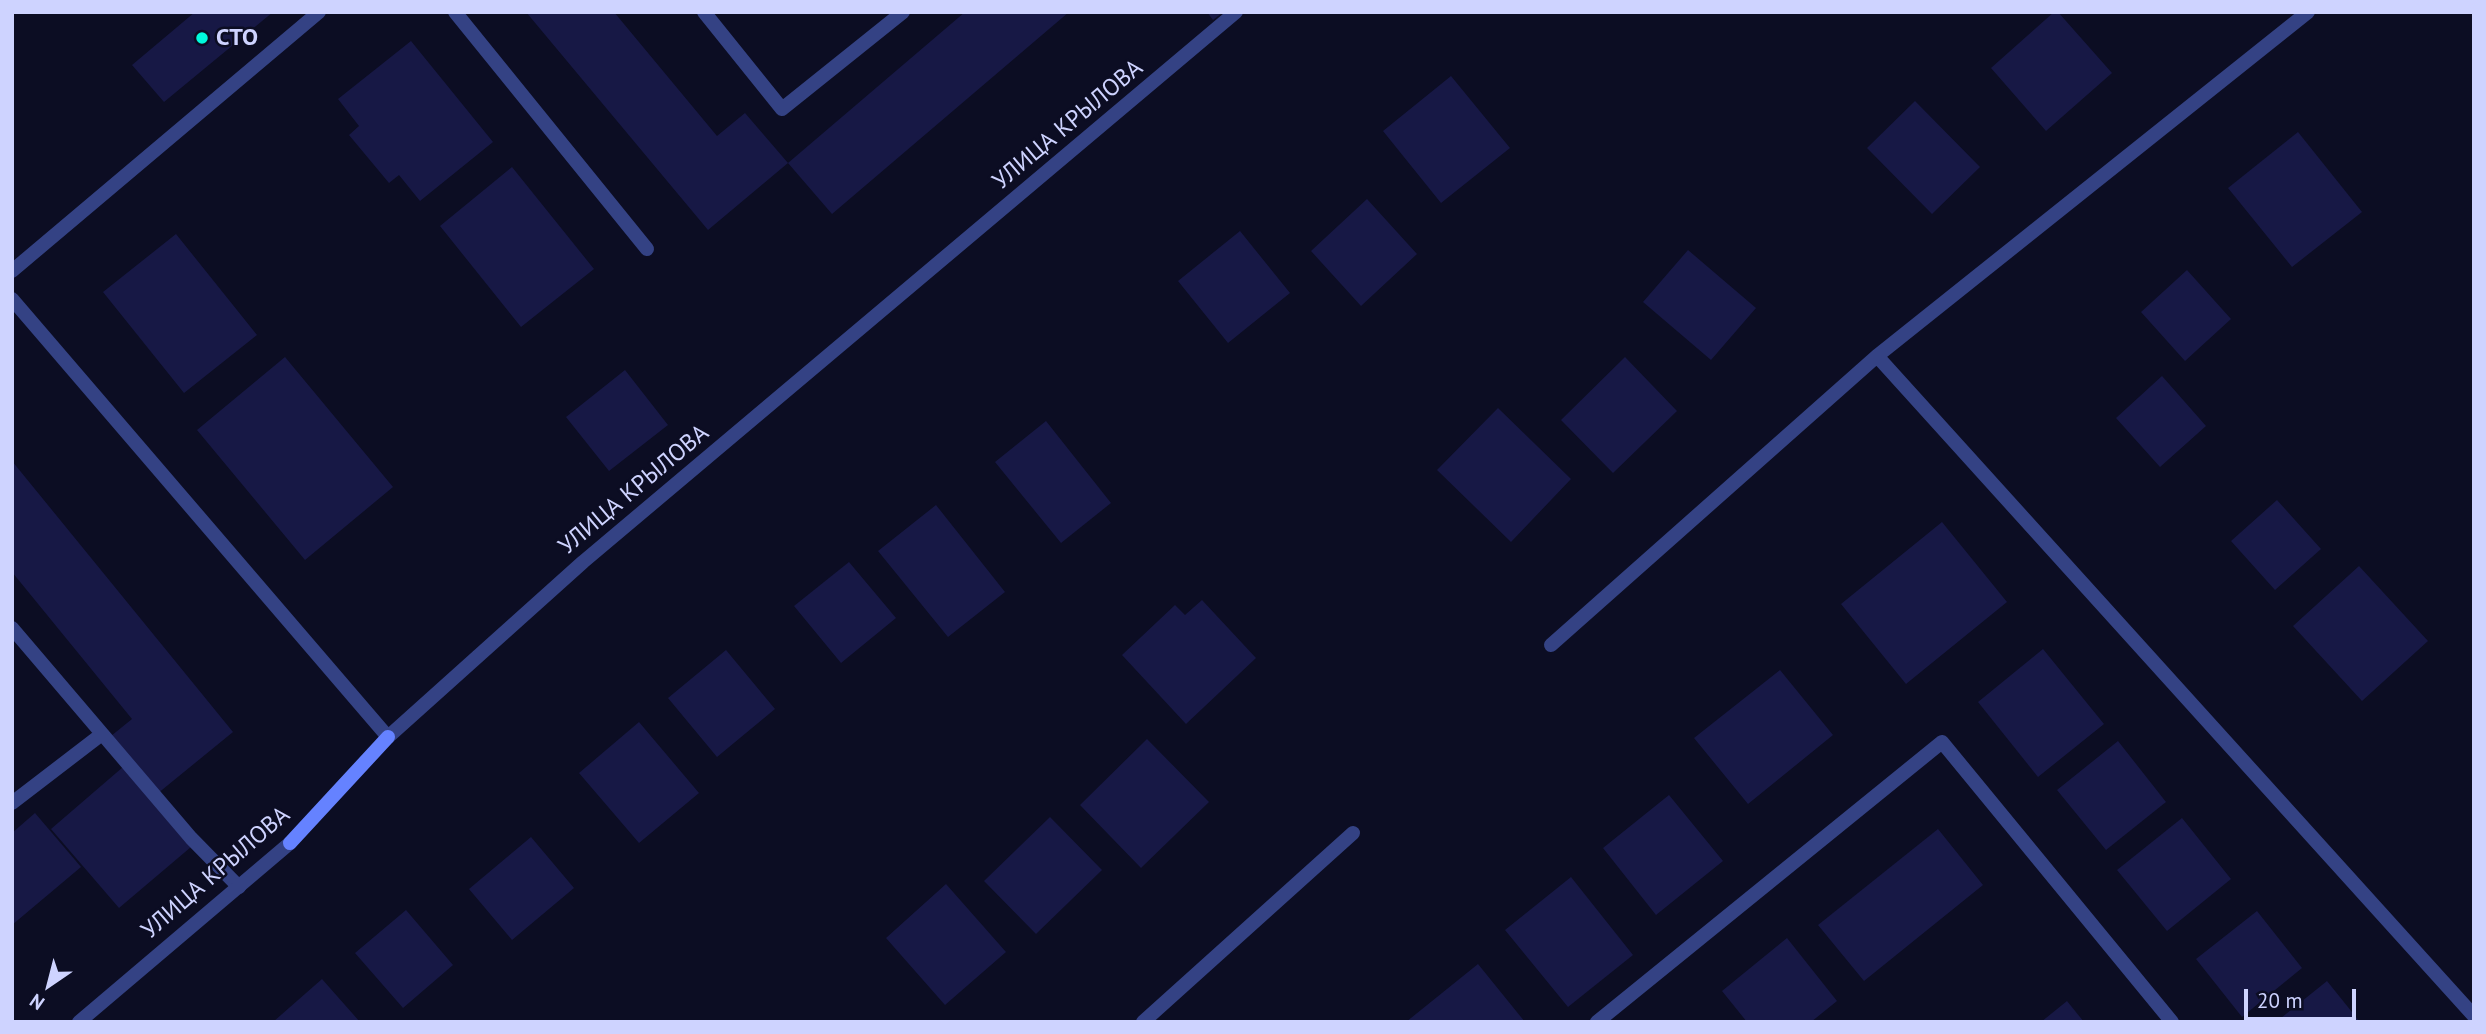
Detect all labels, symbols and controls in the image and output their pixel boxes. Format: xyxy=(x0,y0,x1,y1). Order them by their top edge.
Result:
place label: СТО xyxy=(216,24,258,52)
marker: СТО xyxy=(194,30,210,46)
street label: УЛИЦА КРЫЛОВА xyxy=(987,54,1149,196)
street label: УЛИЦА КРЫЛОВА xyxy=(553,419,715,561)
street label: УЛИЦА КРЫЛОВА xyxy=(136,801,296,945)
north arrow xyxy=(14,950,84,1020)
scale bar xyxy=(2248,974,2360,1018)
text: 20 m xyxy=(2257,987,2303,1014)
text: N xyxy=(25,989,49,1016)

